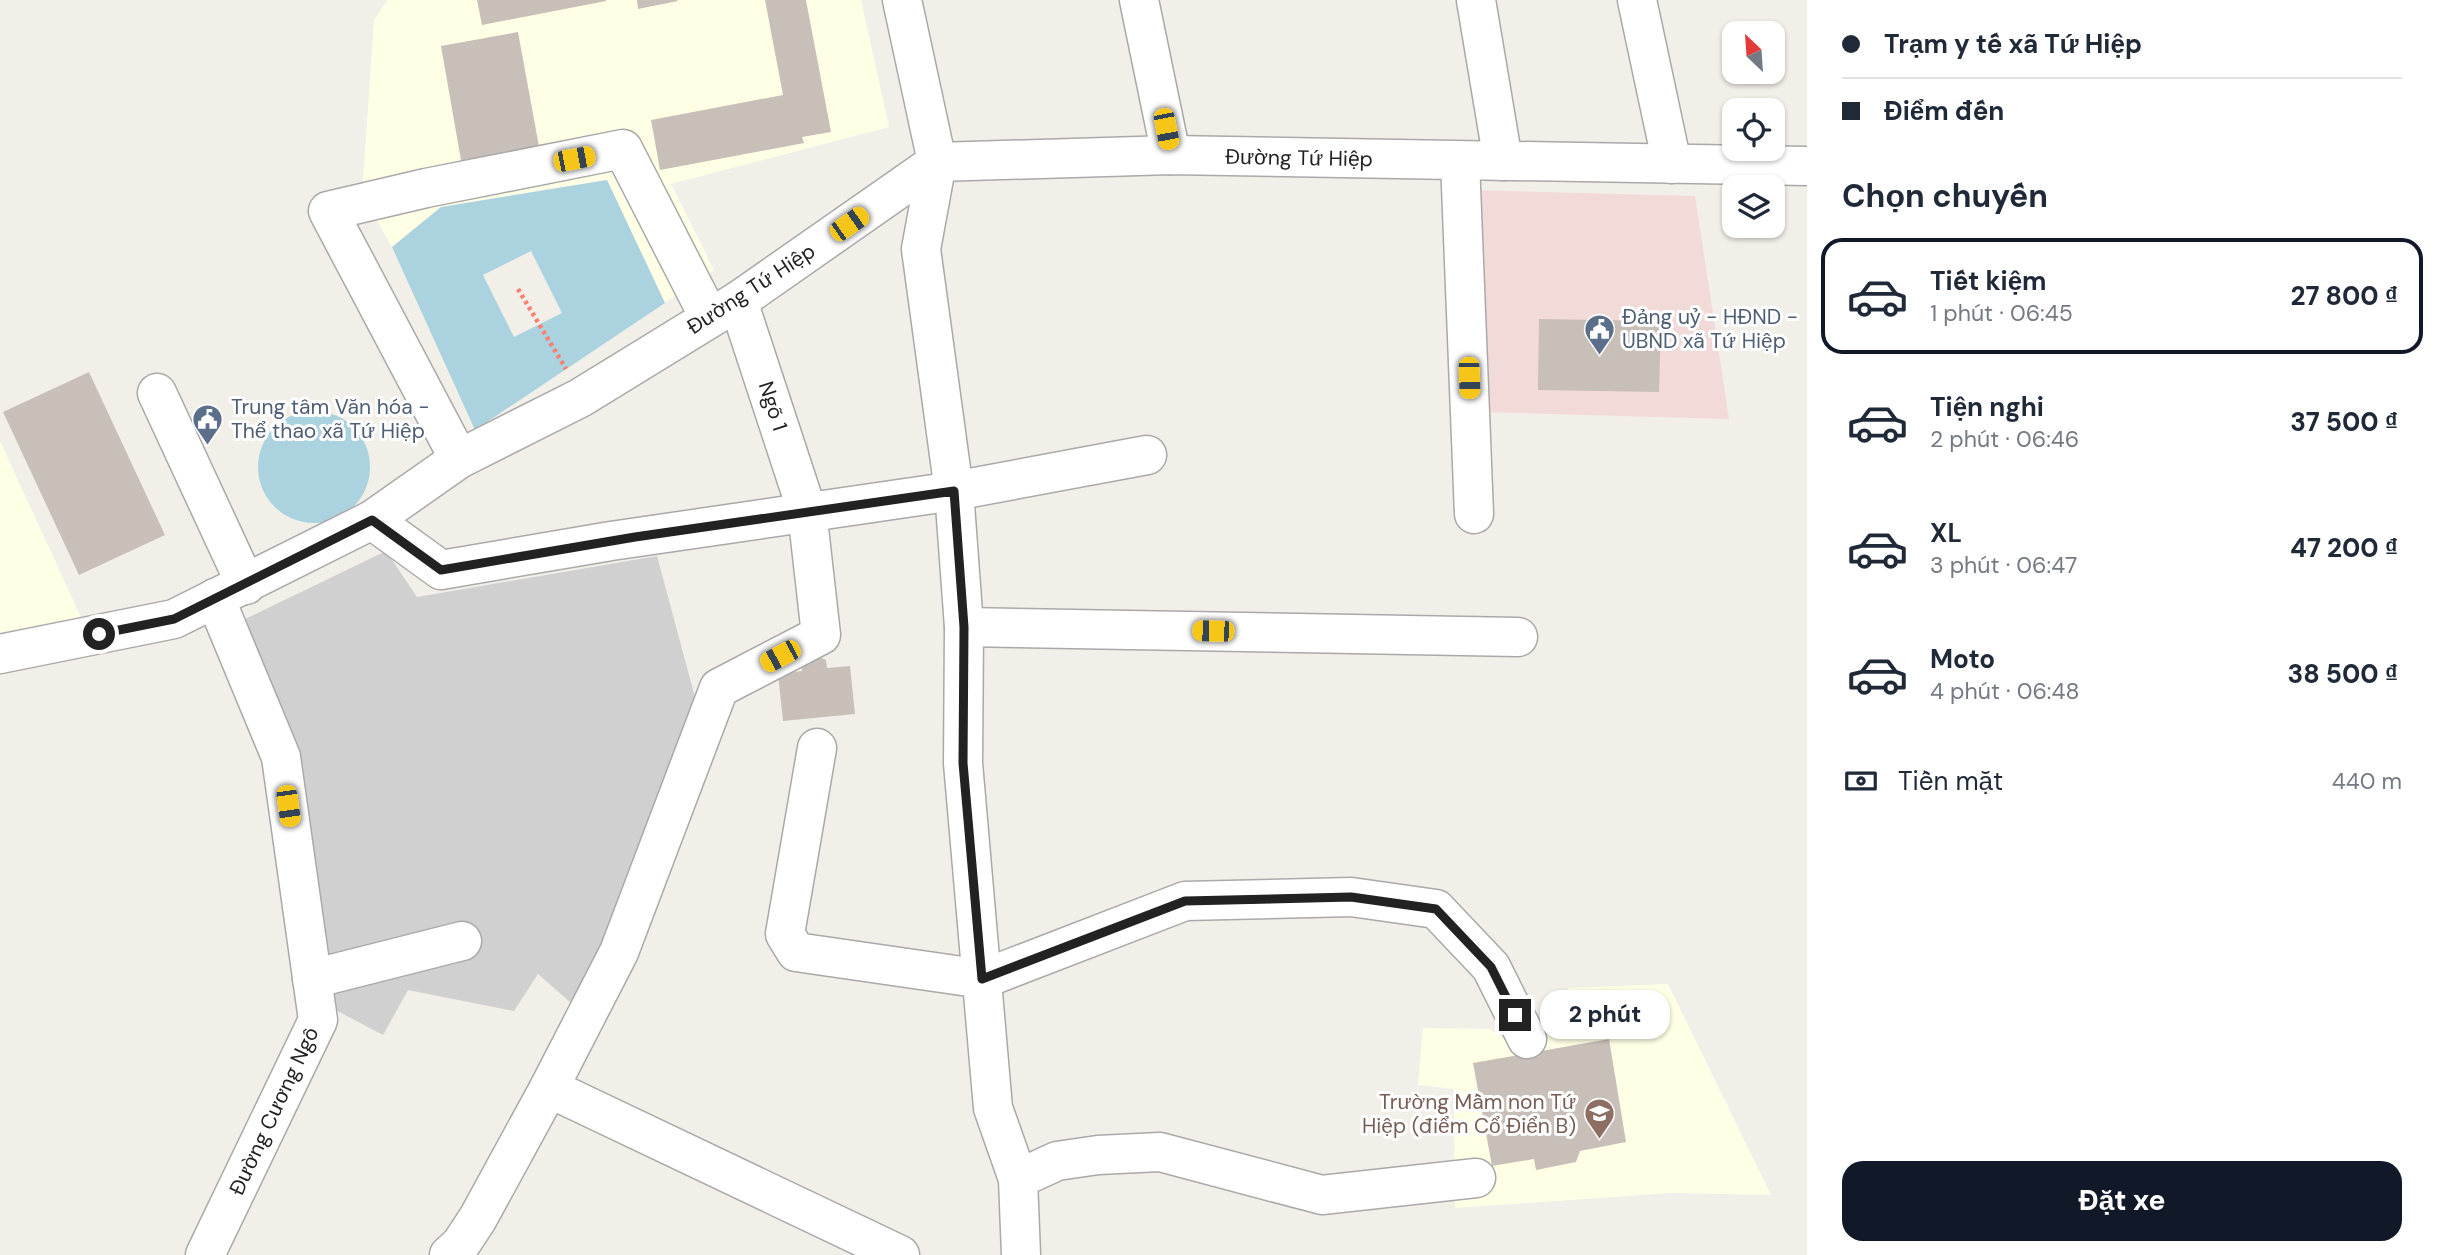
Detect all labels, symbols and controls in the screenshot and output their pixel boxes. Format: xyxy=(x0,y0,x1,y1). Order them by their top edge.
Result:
north arrow xyxy=(1722,21,1785,84)
map controls xyxy=(1722,21,1785,238)
text: Trạm y tế xã Tứ Hiệp xyxy=(1884,27,2142,61)
text: Điểm đến xyxy=(1884,94,2004,128)
button: locate xyxy=(1722,98,1785,161)
car xyxy=(1152,106,1181,152)
street label: Đường Tứ Hiệp xyxy=(1225,143,1373,173)
car xyxy=(552,145,597,173)
button: layers xyxy=(1722,175,1785,238)
text: Chọn chuyến xyxy=(1842,175,2048,217)
car xyxy=(826,203,873,245)
street label: Đường Tứ Hiệp xyxy=(681,237,821,341)
text: Tiết kiệm xyxy=(1930,264,2047,298)
icon: car xyxy=(1846,265,1909,328)
text: 27 800 ₫ xyxy=(2291,279,2398,313)
text: 1 phút · 06:45 xyxy=(1930,298,2073,328)
place label: Đảng uỷ - HĐND - UBND xã Tứ Hiệp xyxy=(1622,303,1798,355)
public building icon: Đảng uỷ - HĐND - UBND xã Tứ Hiệp xyxy=(1582,312,1616,356)
car xyxy=(1458,357,1481,399)
street label: Ngõ 1 xyxy=(752,378,794,434)
text: Tiện nghi xyxy=(1930,390,2044,424)
icon: car xyxy=(1846,391,1909,454)
place label: Trung tâm Văn hóa - Thể thao xã Tứ Hiệp xyxy=(231,393,430,445)
public building icon: Trung tâm Văn hóa - Thể thao xã Tứ Hiệp xyxy=(191,402,225,446)
text: 37 500 ₫ xyxy=(2290,405,2398,439)
text: 2 phút · 06:46 xyxy=(1930,424,2079,454)
text: XL xyxy=(1930,516,1962,550)
icon: car xyxy=(1846,517,1909,580)
text: 47 200 ₫ xyxy=(2290,531,2398,565)
text: 3 phút · 06:47 xyxy=(1930,550,2077,580)
route start xyxy=(83,618,115,650)
car xyxy=(1192,620,1235,642)
car xyxy=(757,637,804,675)
text: Moto xyxy=(1930,642,1995,676)
icon: car xyxy=(1846,643,1909,706)
text: 38 500 ₫ xyxy=(2287,657,2398,691)
text: 4 phút · 06:48 xyxy=(1930,676,2079,706)
icon: cash xyxy=(1842,762,1880,800)
text: Tiền mặt xyxy=(1898,764,2003,798)
text: 440 m xyxy=(2332,766,2402,796)
car xyxy=(275,784,302,828)
callout: 2 phút xyxy=(1540,990,1669,1040)
route end xyxy=(1499,999,1531,1031)
text: 2 phút xyxy=(1569,999,1641,1029)
street label: Đường Cương Ngô xyxy=(223,1022,325,1200)
place label: Trường Mầm non Tứ Hiệp (điểm Cổ Điển B) xyxy=(1362,1088,1576,1140)
school or university icon: Trường Mầm non Tứ Hiệp (điểm Cổ Điển B) xyxy=(1582,1097,1616,1141)
button: Đặt xe xyxy=(1842,1161,2402,1241)

